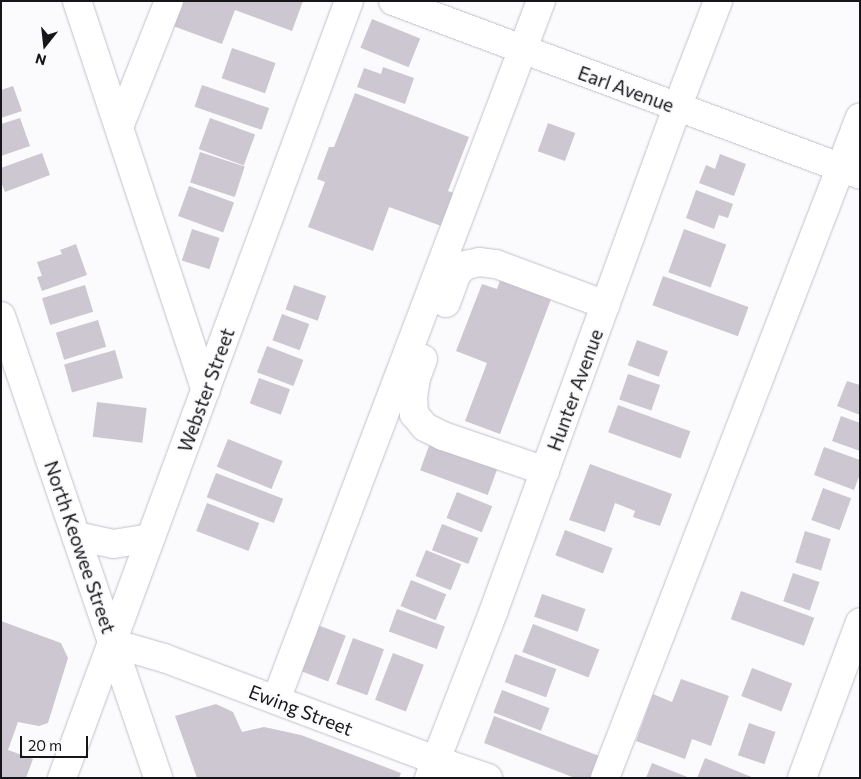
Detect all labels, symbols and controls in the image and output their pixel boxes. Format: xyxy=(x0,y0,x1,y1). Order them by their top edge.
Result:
north arrow xyxy=(20,20,70,70)
text: N xyxy=(33,50,48,70)
street label: Earl Avenue xyxy=(575,61,677,117)
street label: Webster Street xyxy=(173,325,239,455)
street label: Hunter Avenue xyxy=(542,326,608,454)
street label: North Keowee Street xyxy=(40,458,120,636)
street label: Ewing Street xyxy=(246,680,356,740)
scale bar xyxy=(22,726,90,758)
text: 20 m xyxy=(28,736,62,754)

